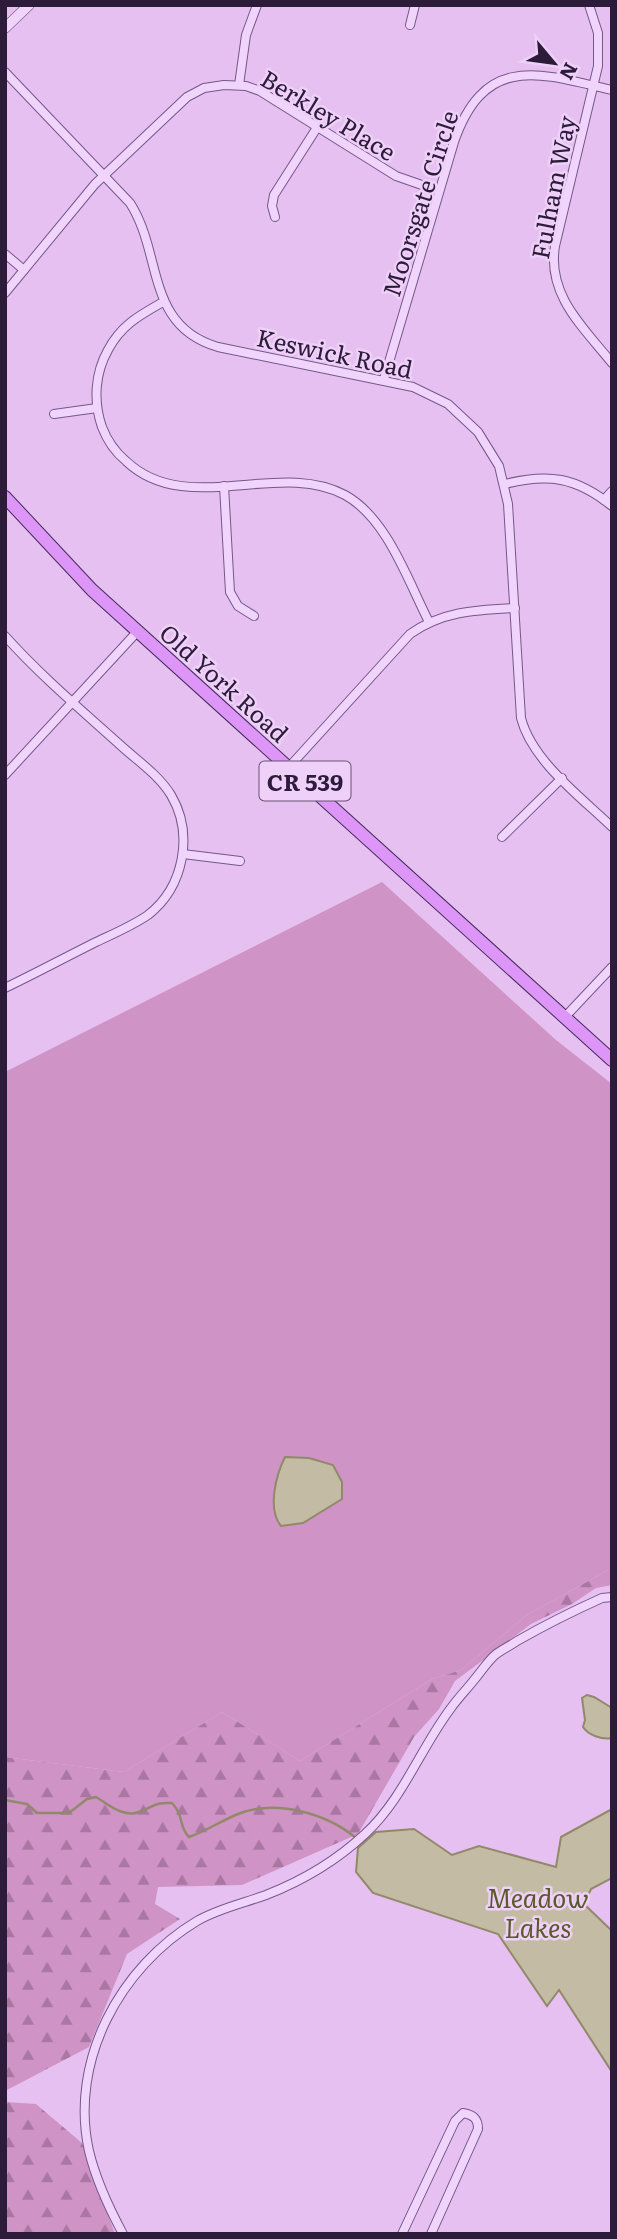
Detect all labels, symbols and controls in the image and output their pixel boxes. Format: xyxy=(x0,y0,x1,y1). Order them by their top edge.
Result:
north arrow xyxy=(519,28,589,98)
text: N xyxy=(554,58,586,86)
street label: Berkley Place xyxy=(255,60,403,168)
street label: Moorsgate Circle xyxy=(372,105,466,301)
street label: Fulham Way xyxy=(521,112,583,262)
street label: Keswick Road xyxy=(254,318,417,386)
street label: Old York Road xyxy=(153,615,297,750)
road number: CR 539 xyxy=(260,762,350,800)
water label: Meadow Lakes xyxy=(487,1877,589,1946)

